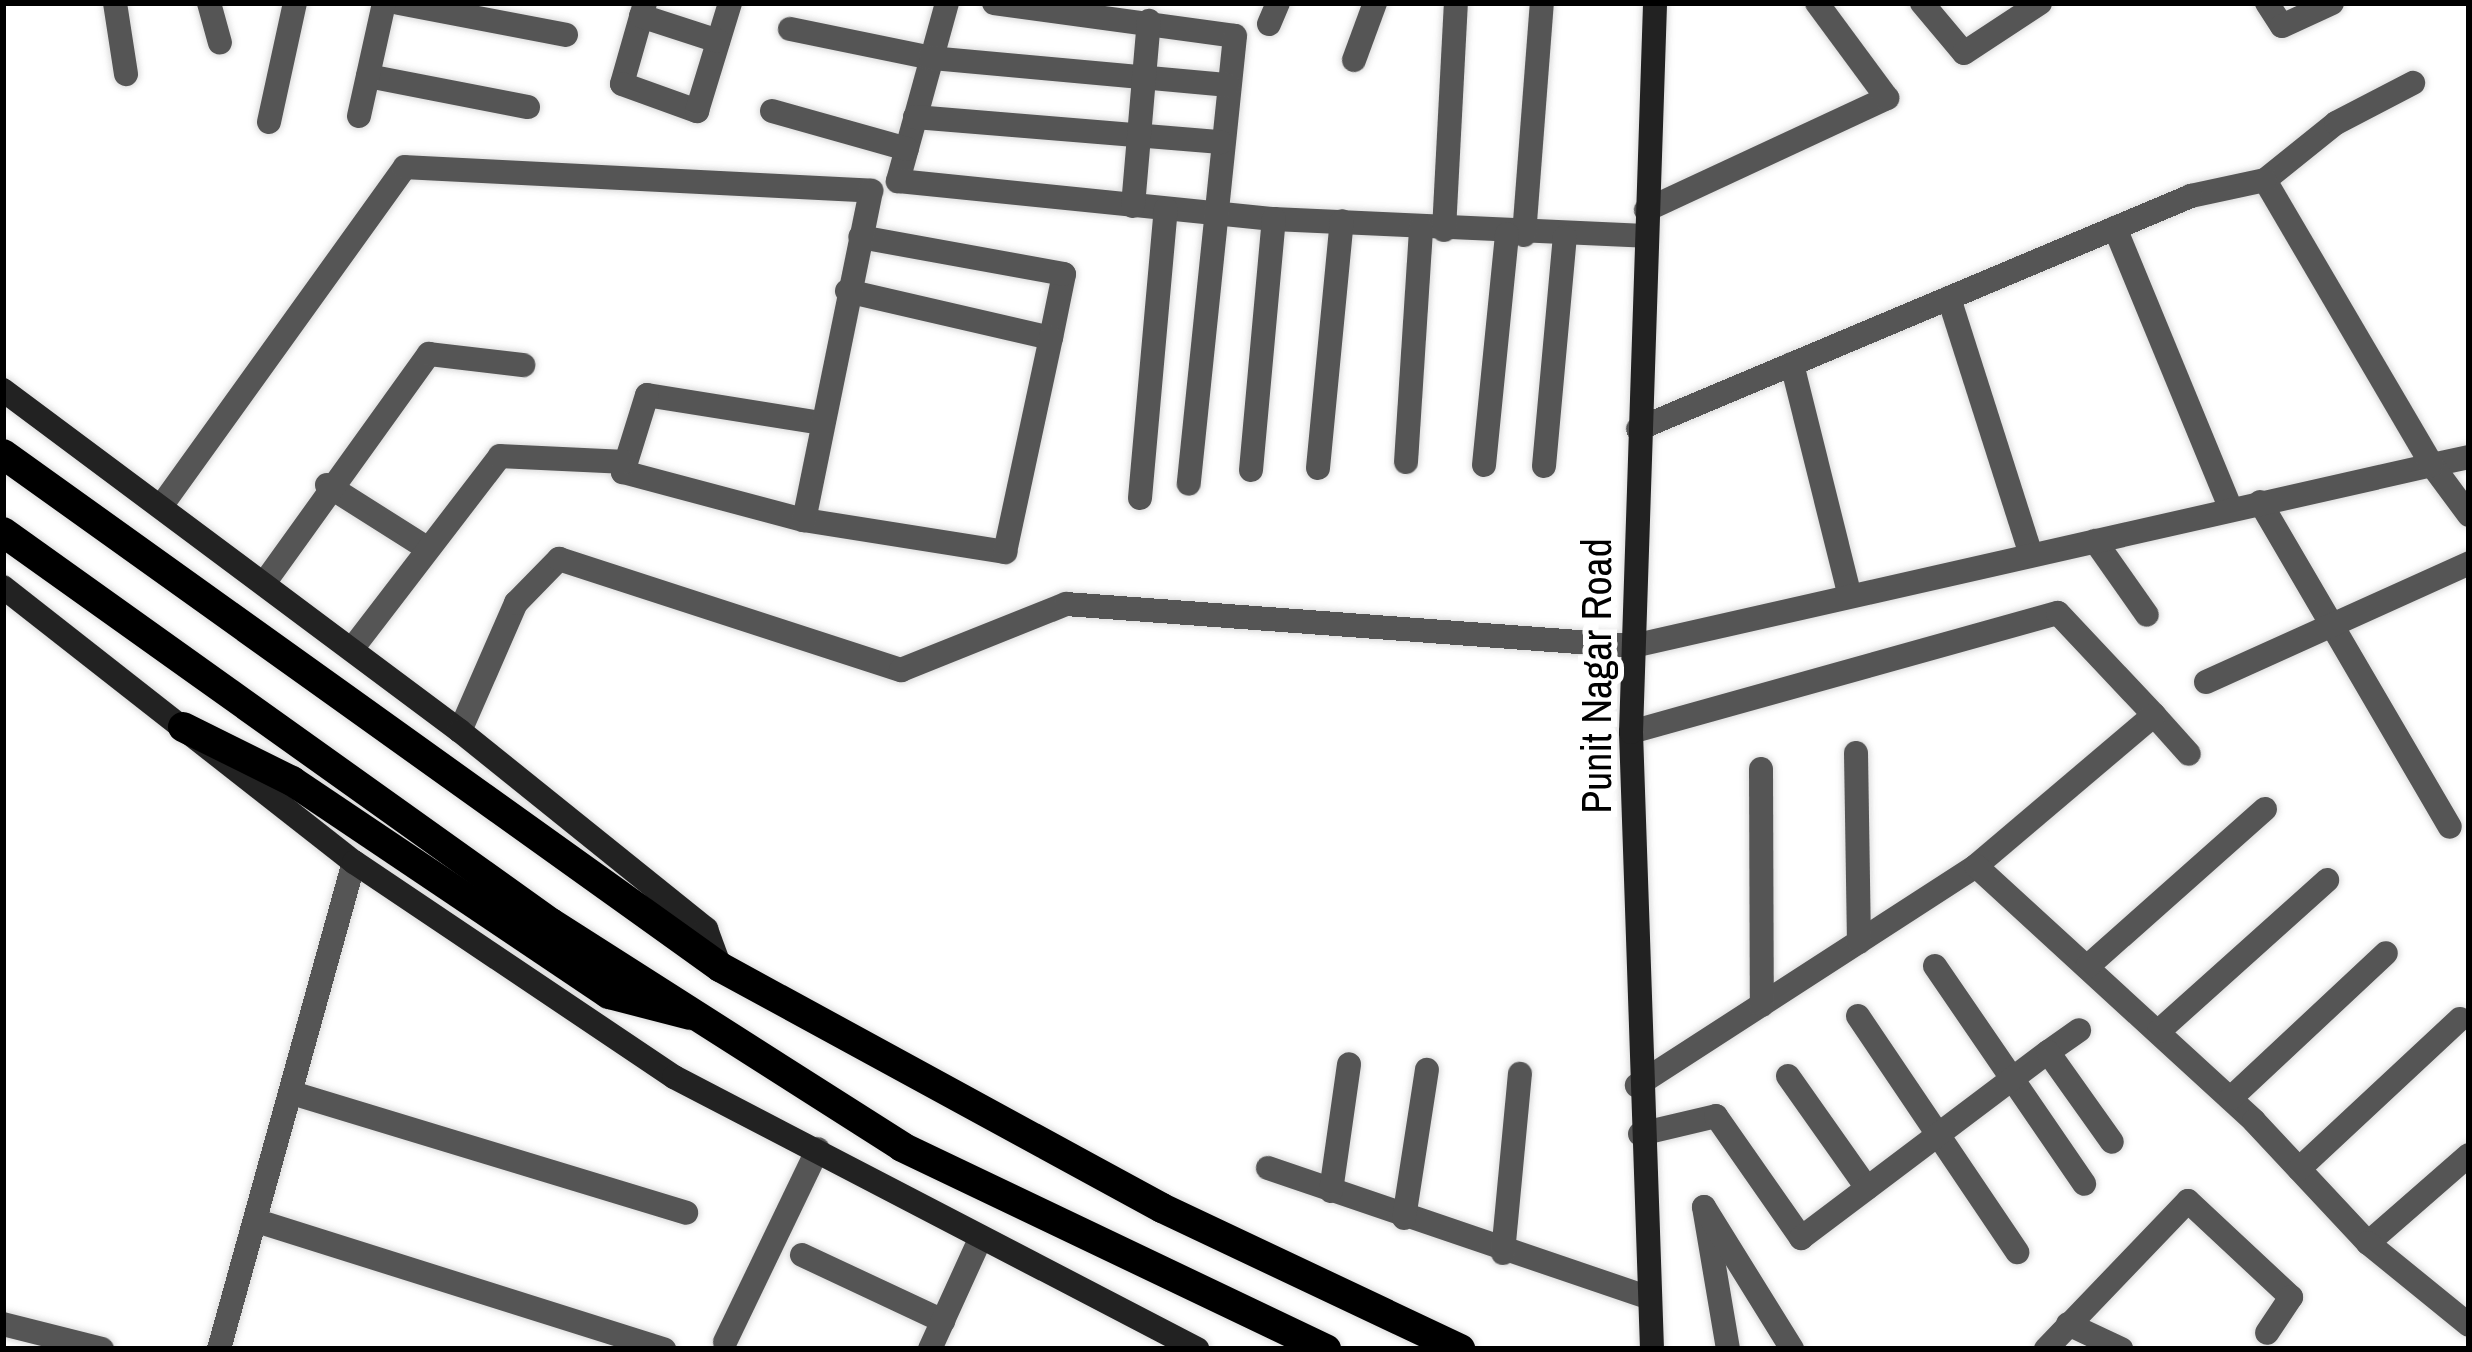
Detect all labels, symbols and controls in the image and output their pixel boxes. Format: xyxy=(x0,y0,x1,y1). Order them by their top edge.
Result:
street label: Punit Nagar Road xyxy=(1571,538,1621,814)

